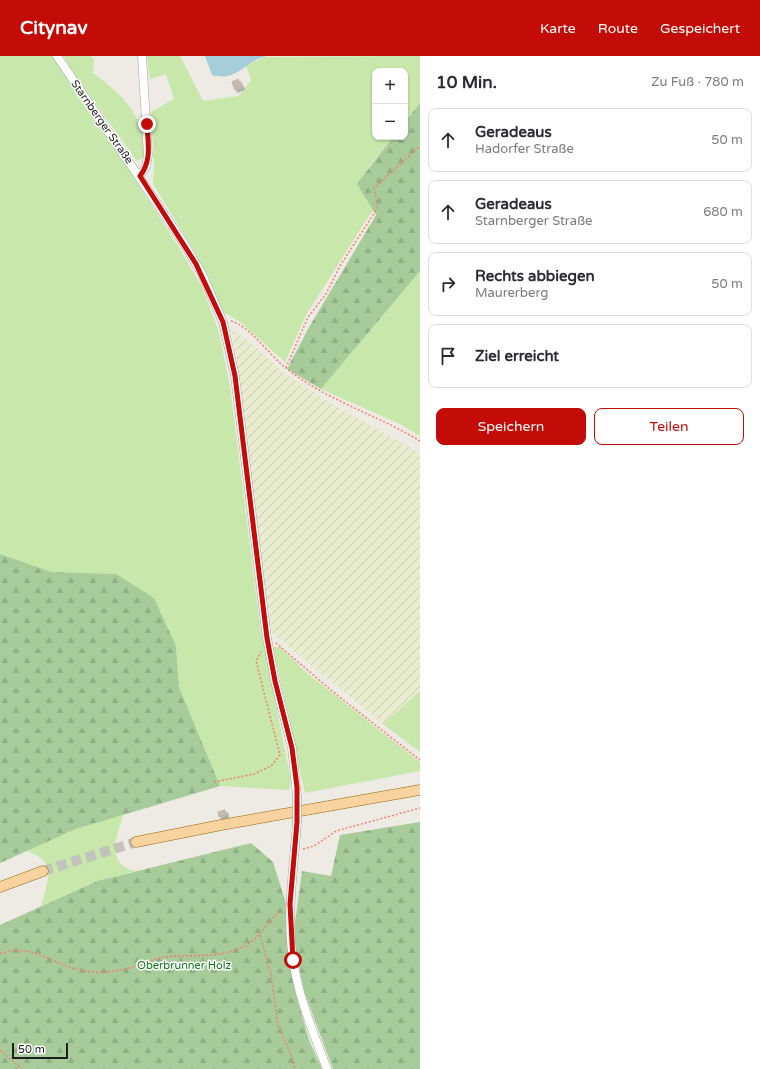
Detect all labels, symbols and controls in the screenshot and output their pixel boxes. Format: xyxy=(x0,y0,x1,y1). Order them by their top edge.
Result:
text: Citynav xyxy=(20,17,87,39)
text: Karte xyxy=(540,20,576,37)
text: Route xyxy=(598,20,638,37)
text: Gespeichert xyxy=(660,20,740,37)
map controls xyxy=(372,68,408,140)
button: + xyxy=(372,68,408,104)
text: 10 Min. xyxy=(436,72,497,93)
text: Zu Fuß · 780 m xyxy=(651,74,744,90)
street label: Starnberger Straße xyxy=(68,78,136,166)
button: − xyxy=(372,104,408,140)
route end xyxy=(138,115,156,133)
text: Geradeaus xyxy=(475,123,552,141)
icon: ahead xyxy=(437,129,459,151)
text: 50 m xyxy=(711,132,743,148)
text: Hadorfer Straße xyxy=(475,141,574,157)
text: Geradeaus xyxy=(475,195,552,213)
icon: ahead xyxy=(437,201,459,223)
text: 680 m xyxy=(703,204,743,220)
text: Starnberger Straße xyxy=(475,213,592,229)
text: Rechts abbiegen xyxy=(475,267,595,285)
icon: right xyxy=(437,273,459,295)
text: 50 m xyxy=(711,276,743,292)
text: Maurerberg xyxy=(475,285,548,301)
icon: arrive xyxy=(437,345,459,367)
text: Ziel erreicht xyxy=(475,347,559,365)
button: Speichern xyxy=(436,408,586,445)
button: Teilen xyxy=(594,408,744,445)
route start xyxy=(284,951,302,969)
park label: Oberbrunner Holz xyxy=(137,959,231,972)
scale bar xyxy=(12,1041,68,1060)
text: 50 m xyxy=(18,1043,45,1056)

